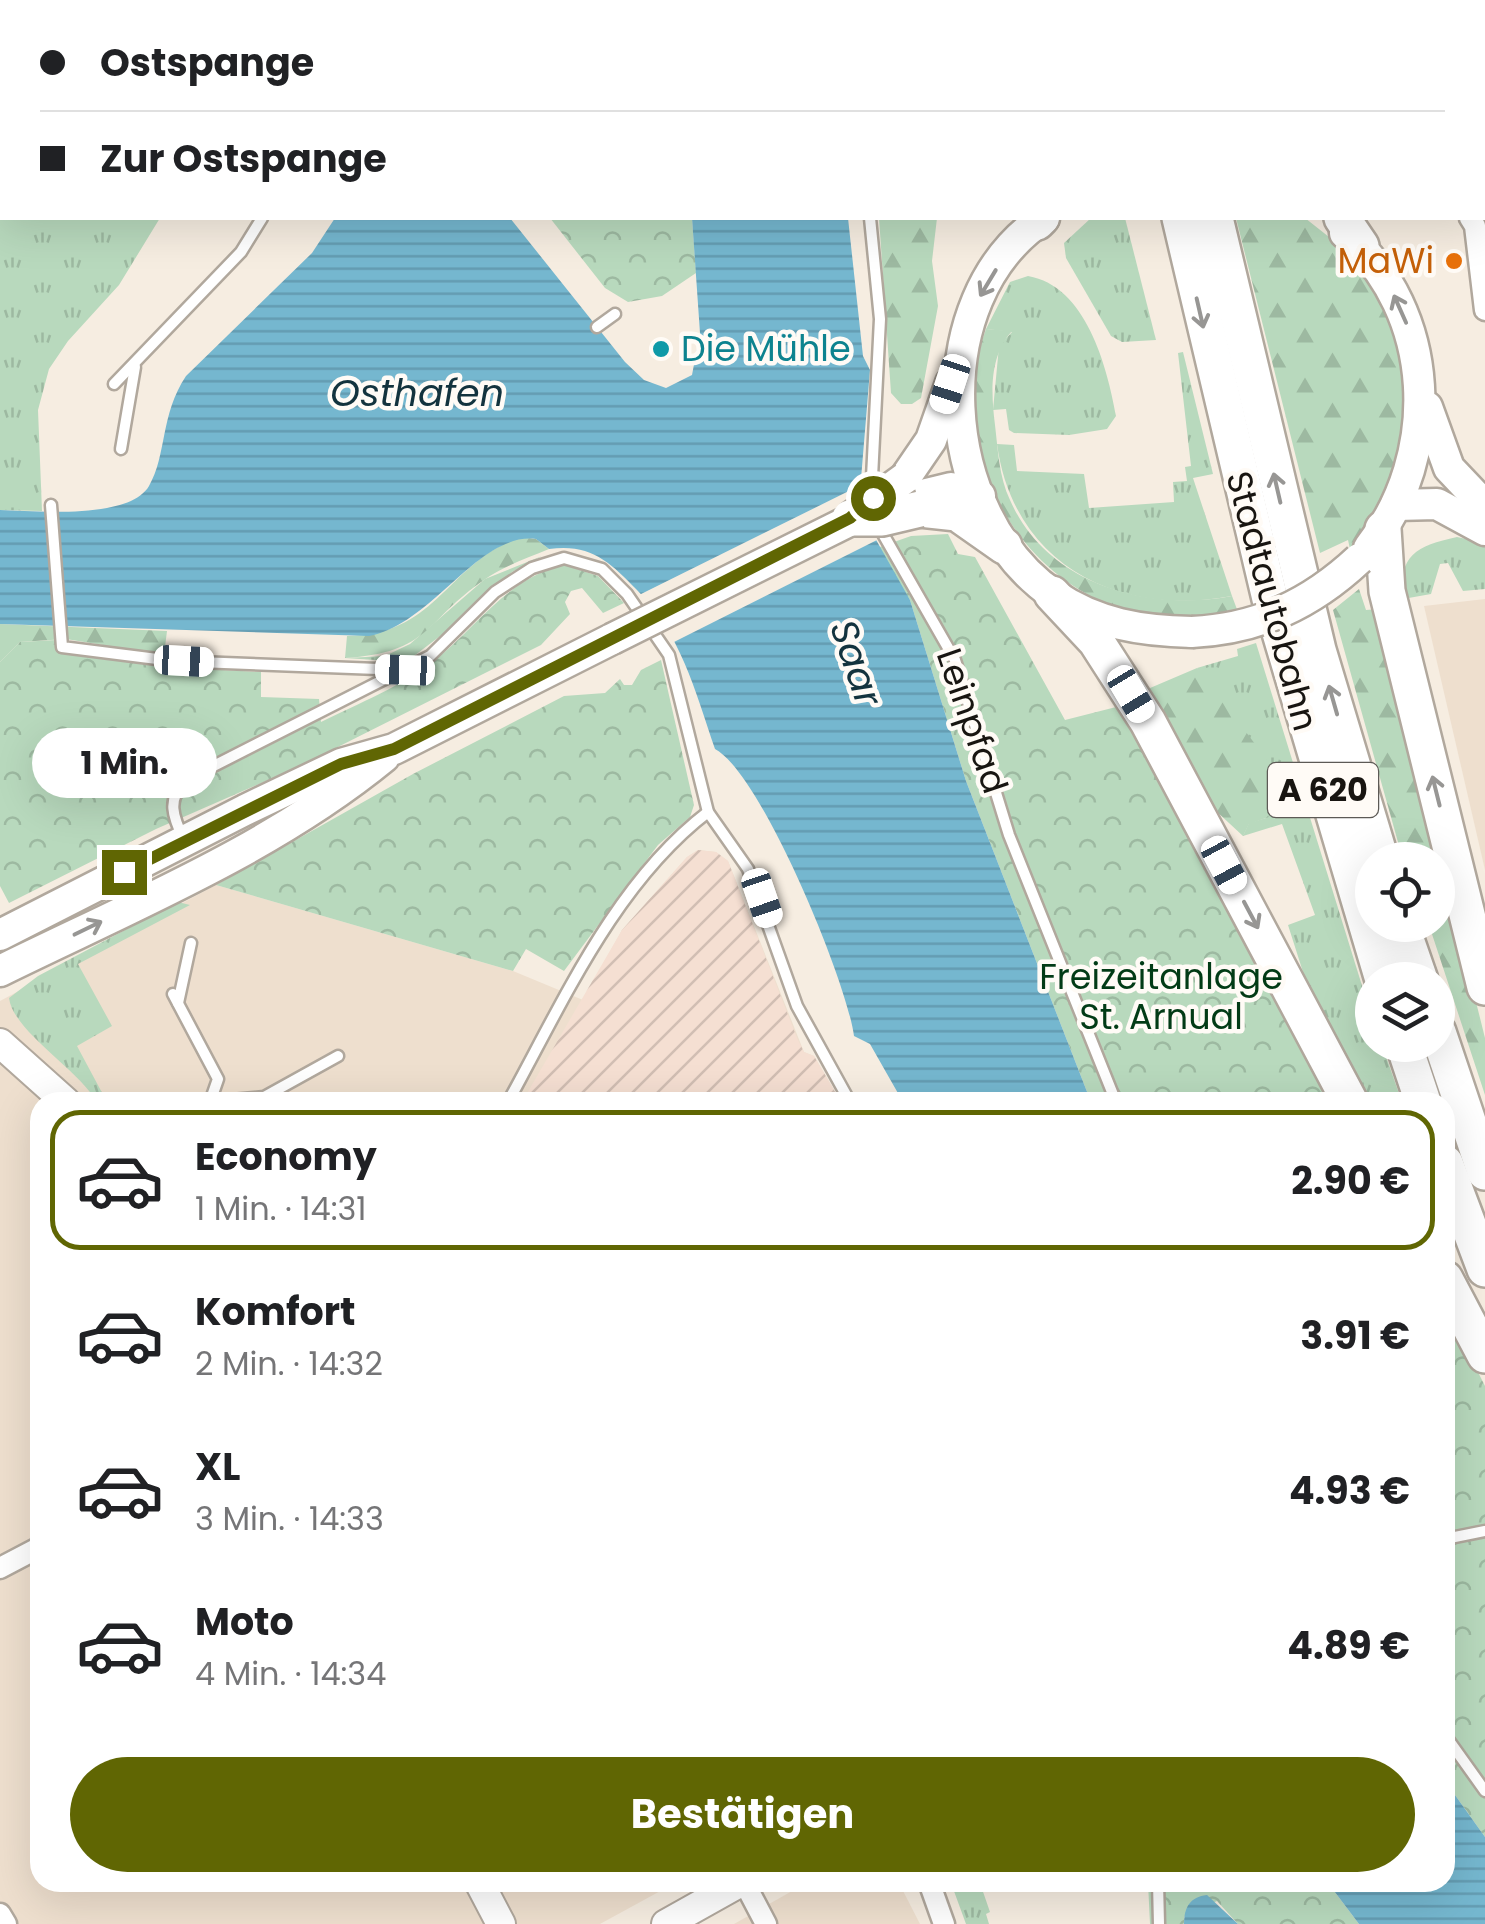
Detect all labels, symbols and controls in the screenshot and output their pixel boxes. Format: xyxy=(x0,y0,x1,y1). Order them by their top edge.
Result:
text: Ostspange xyxy=(100,36,314,89)
text: Zur Ostspange xyxy=(100,132,387,185)
place label: MaWi xyxy=(1337,236,1434,285)
marker: MaWi xyxy=(1443,250,1465,272)
one-way arrow xyxy=(978,269,998,297)
one-way arrow xyxy=(1390,294,1408,325)
one-way arrow xyxy=(1192,296,1210,328)
place label: Die Mühle xyxy=(681,324,851,373)
marker: Die Mühle xyxy=(650,338,672,360)
car xyxy=(926,351,974,417)
water label: Osthafen xyxy=(330,366,504,419)
street label: Stadtautobahn xyxy=(1214,466,1331,736)
one-way arrow xyxy=(1267,473,1285,505)
route start xyxy=(851,476,896,521)
water label: Saar xyxy=(817,613,896,714)
street label: Leinpfad xyxy=(925,642,1020,800)
car xyxy=(153,644,215,678)
car xyxy=(374,654,436,686)
car xyxy=(1103,661,1159,727)
one-way arrow xyxy=(1323,684,1341,716)
callout: 1 Min. xyxy=(32,727,216,797)
text: 1 Min. xyxy=(80,740,169,785)
road number: A 620 xyxy=(1268,763,1378,817)
one-way arrow xyxy=(1426,776,1444,808)
car xyxy=(1197,831,1251,899)
map controls xyxy=(1355,842,1455,1062)
button: locate xyxy=(1355,842,1455,942)
route end xyxy=(102,850,147,895)
car xyxy=(738,865,786,931)
one-way arrow xyxy=(1242,900,1261,930)
one-way arrow xyxy=(72,918,102,937)
park label: Freizeitanlage St. Arnual xyxy=(1039,952,1283,1041)
button: layers xyxy=(1355,962,1455,1062)
text: Economy xyxy=(195,1130,377,1183)
icon: car xyxy=(75,1135,165,1225)
text: 2.90 € xyxy=(1291,1154,1410,1207)
text: 1 Min. · 14:31 xyxy=(195,1186,367,1231)
text: Komfort xyxy=(195,1285,356,1338)
icon: car xyxy=(75,1290,165,1380)
text: 3.91 € xyxy=(1300,1309,1410,1362)
text: 2 Min. · 14:32 xyxy=(195,1341,383,1386)
text: XL xyxy=(195,1440,240,1493)
icon: car xyxy=(75,1445,165,1535)
text: 4.93 € xyxy=(1289,1464,1410,1517)
text: 3 Min. · 14:33 xyxy=(195,1496,384,1541)
text: Moto xyxy=(195,1595,294,1648)
icon: car xyxy=(75,1600,165,1690)
text: 4.89 € xyxy=(1287,1619,1410,1672)
text: 4 Min. · 14:34 xyxy=(195,1651,386,1696)
button: Bestätigen xyxy=(70,1757,1415,1872)

